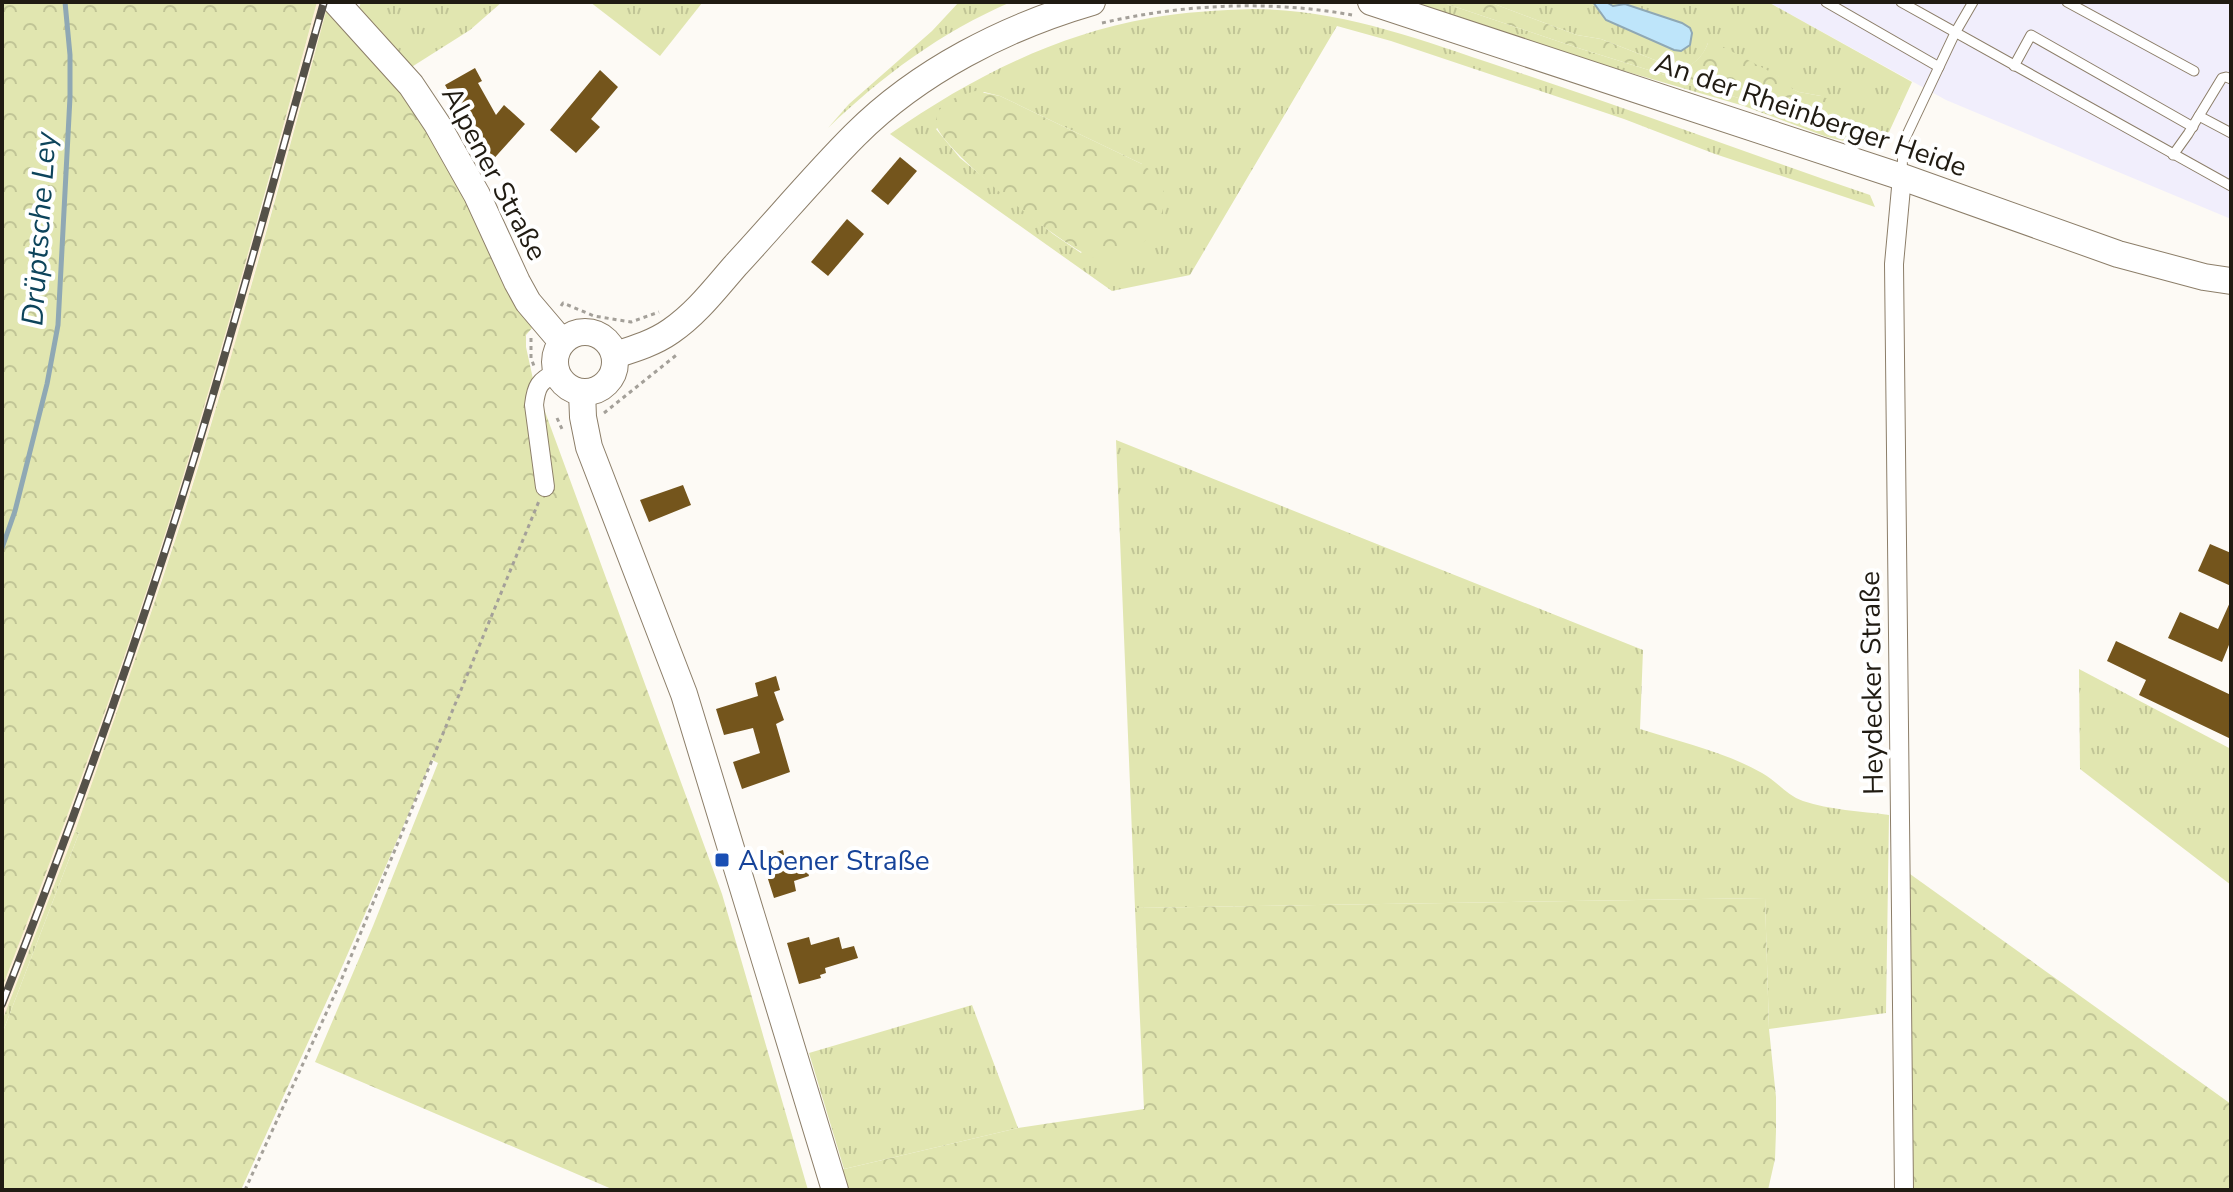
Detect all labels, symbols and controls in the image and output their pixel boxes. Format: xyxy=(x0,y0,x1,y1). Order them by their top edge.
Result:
street label: An der Rheinberger Heide xyxy=(1650,44,1972,186)
street label: Alpener Straße xyxy=(432,80,556,267)
water label: Drüptsche Ley xyxy=(12,129,67,327)
street label: Heydecker Straße xyxy=(1851,571,1893,795)
place label: Alpener Straße xyxy=(738,842,930,880)
marker: Alpener Straße xyxy=(713,851,731,869)

